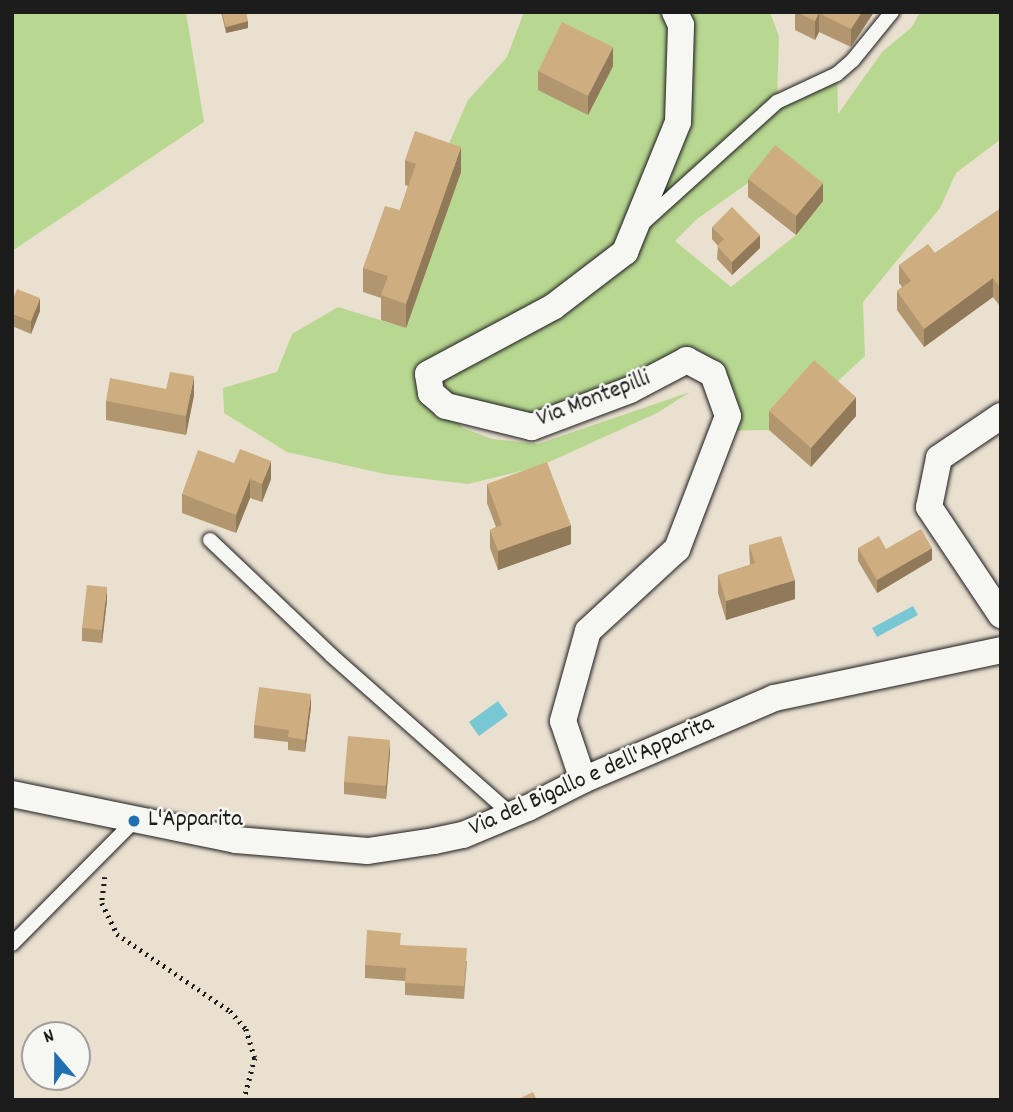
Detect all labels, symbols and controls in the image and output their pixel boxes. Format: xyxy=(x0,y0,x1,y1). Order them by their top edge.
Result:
street label: Via Montepilli xyxy=(533,365,655,435)
street label: Via del Bigallo e dell'Apparita xyxy=(465,710,719,844)
place label: L'Apparita xyxy=(148,807,242,835)
marker: L'Apparita xyxy=(126,813,142,829)
north arrow xyxy=(21,1021,91,1091)
text: N xyxy=(40,1023,58,1052)

